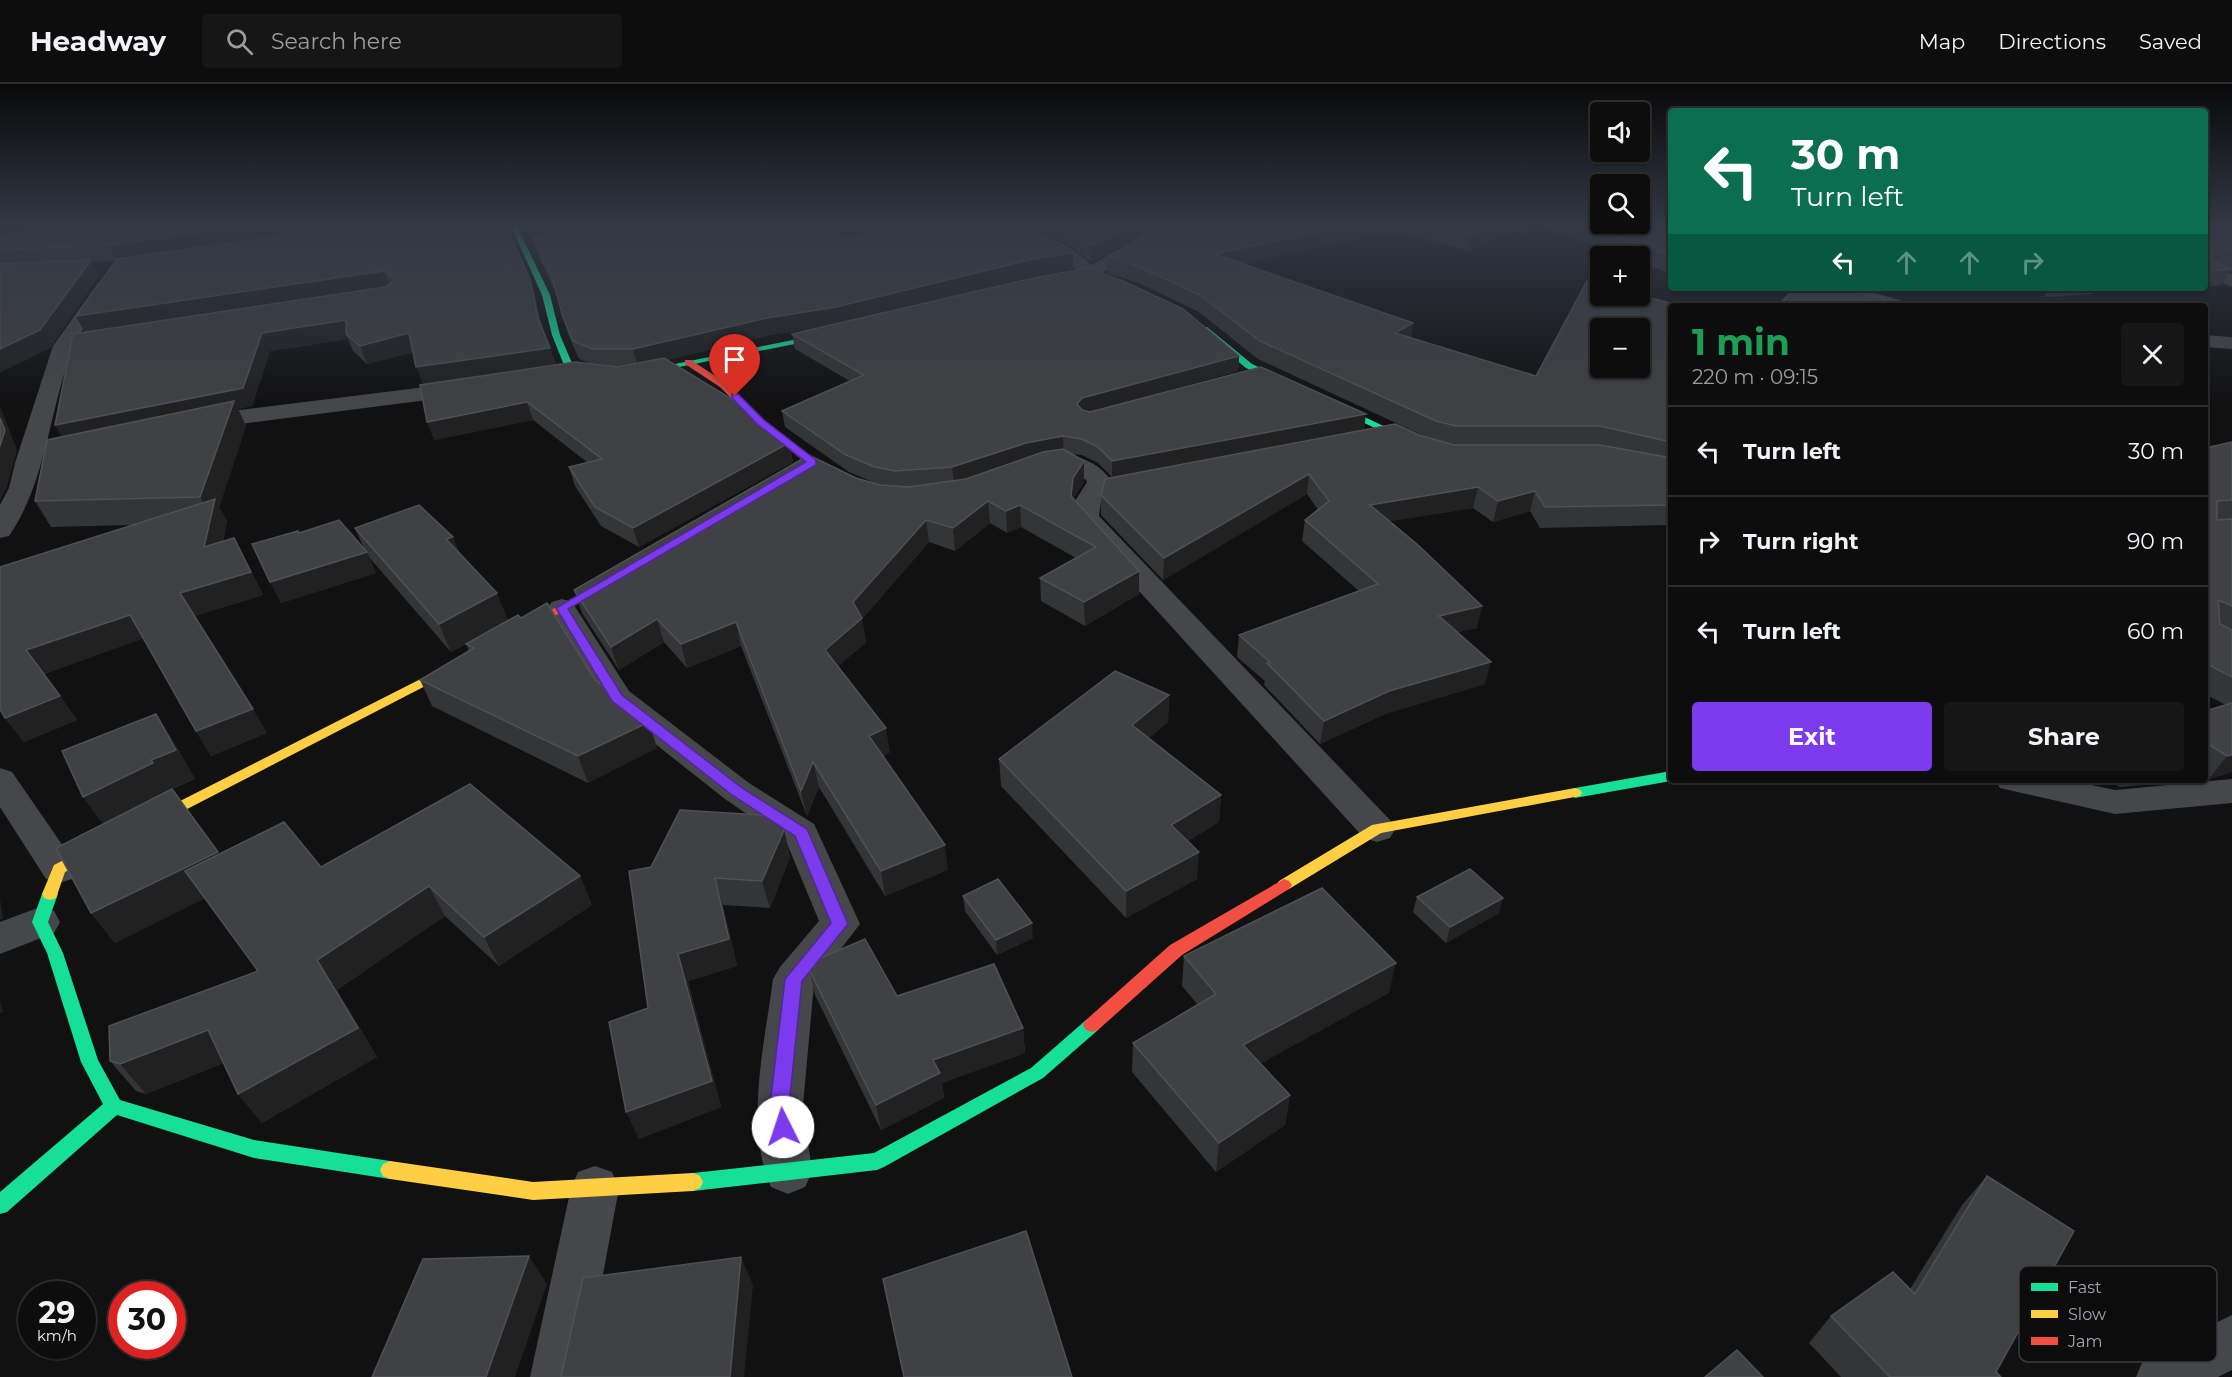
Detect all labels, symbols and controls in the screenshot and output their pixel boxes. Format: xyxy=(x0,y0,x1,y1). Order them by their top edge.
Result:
search box xyxy=(202,14,622,68)
text: Headway xyxy=(30,24,166,58)
icon: search xyxy=(223,25,256,58)
text: Search here xyxy=(271,28,402,55)
text: Map xyxy=(1919,29,1965,54)
text: Directions xyxy=(1998,29,2106,54)
text: Saved xyxy=(2139,29,2202,54)
map controls xyxy=(1590,102,1650,378)
button: sound xyxy=(1590,102,1650,162)
text: 30 m xyxy=(1791,128,1900,180)
icon: left xyxy=(1692,132,1770,210)
button: search xyxy=(1590,174,1650,234)
text: Turn left xyxy=(1791,180,1904,213)
button: + xyxy=(1590,246,1650,306)
icon: left xyxy=(1827,246,1860,279)
icon: ahead xyxy=(1890,246,1923,279)
icon: ahead xyxy=(1953,246,1986,279)
icon: right xyxy=(2016,246,2049,279)
button: − xyxy=(1590,318,1650,378)
text: 1 min xyxy=(1692,320,1790,364)
button: close xyxy=(2121,323,2184,386)
pin xyxy=(709,334,760,396)
icon: arrive xyxy=(718,343,751,376)
text: 220 m · 09:15 xyxy=(1692,365,1818,389)
icon: left xyxy=(1692,435,1725,468)
text: Turn left xyxy=(1743,438,1841,465)
text: 30 m xyxy=(2128,438,2184,465)
icon: right xyxy=(1692,525,1725,558)
text: Turn right xyxy=(1743,528,1858,555)
text: 90 m xyxy=(2127,528,2184,555)
icon: left xyxy=(1692,615,1725,648)
text: Turn left xyxy=(1743,618,1841,645)
text: 60 m xyxy=(2127,618,2184,645)
button: Exit xyxy=(1692,702,1932,771)
button: Share xyxy=(1944,702,2184,771)
position arrow xyxy=(751,1095,815,1159)
legend xyxy=(2019,1266,2217,1362)
text: Fast xyxy=(2068,1278,2102,1297)
speed limit sign: 30 xyxy=(108,1281,186,1359)
text: 29 xyxy=(39,1294,75,1331)
text: Slow xyxy=(2068,1305,2106,1324)
text: km/h xyxy=(37,1326,77,1345)
text: Jam xyxy=(2067,1332,2102,1351)

